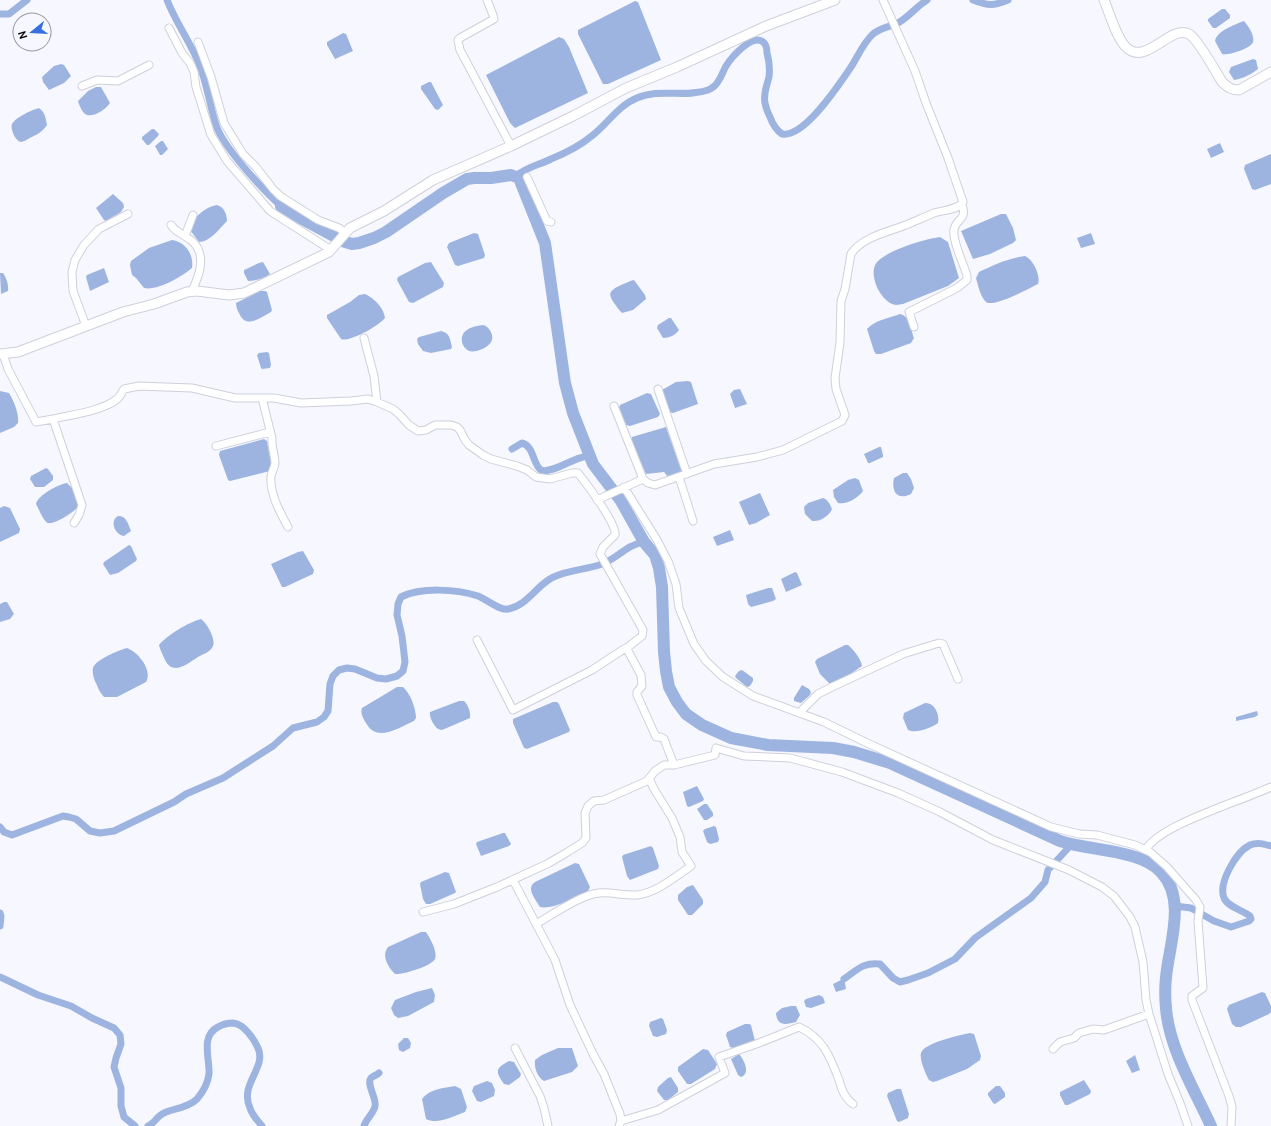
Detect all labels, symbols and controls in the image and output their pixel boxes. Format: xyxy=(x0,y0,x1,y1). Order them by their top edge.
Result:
north arrow xyxy=(12,12,52,52)
text: N xyxy=(15,29,30,41)

